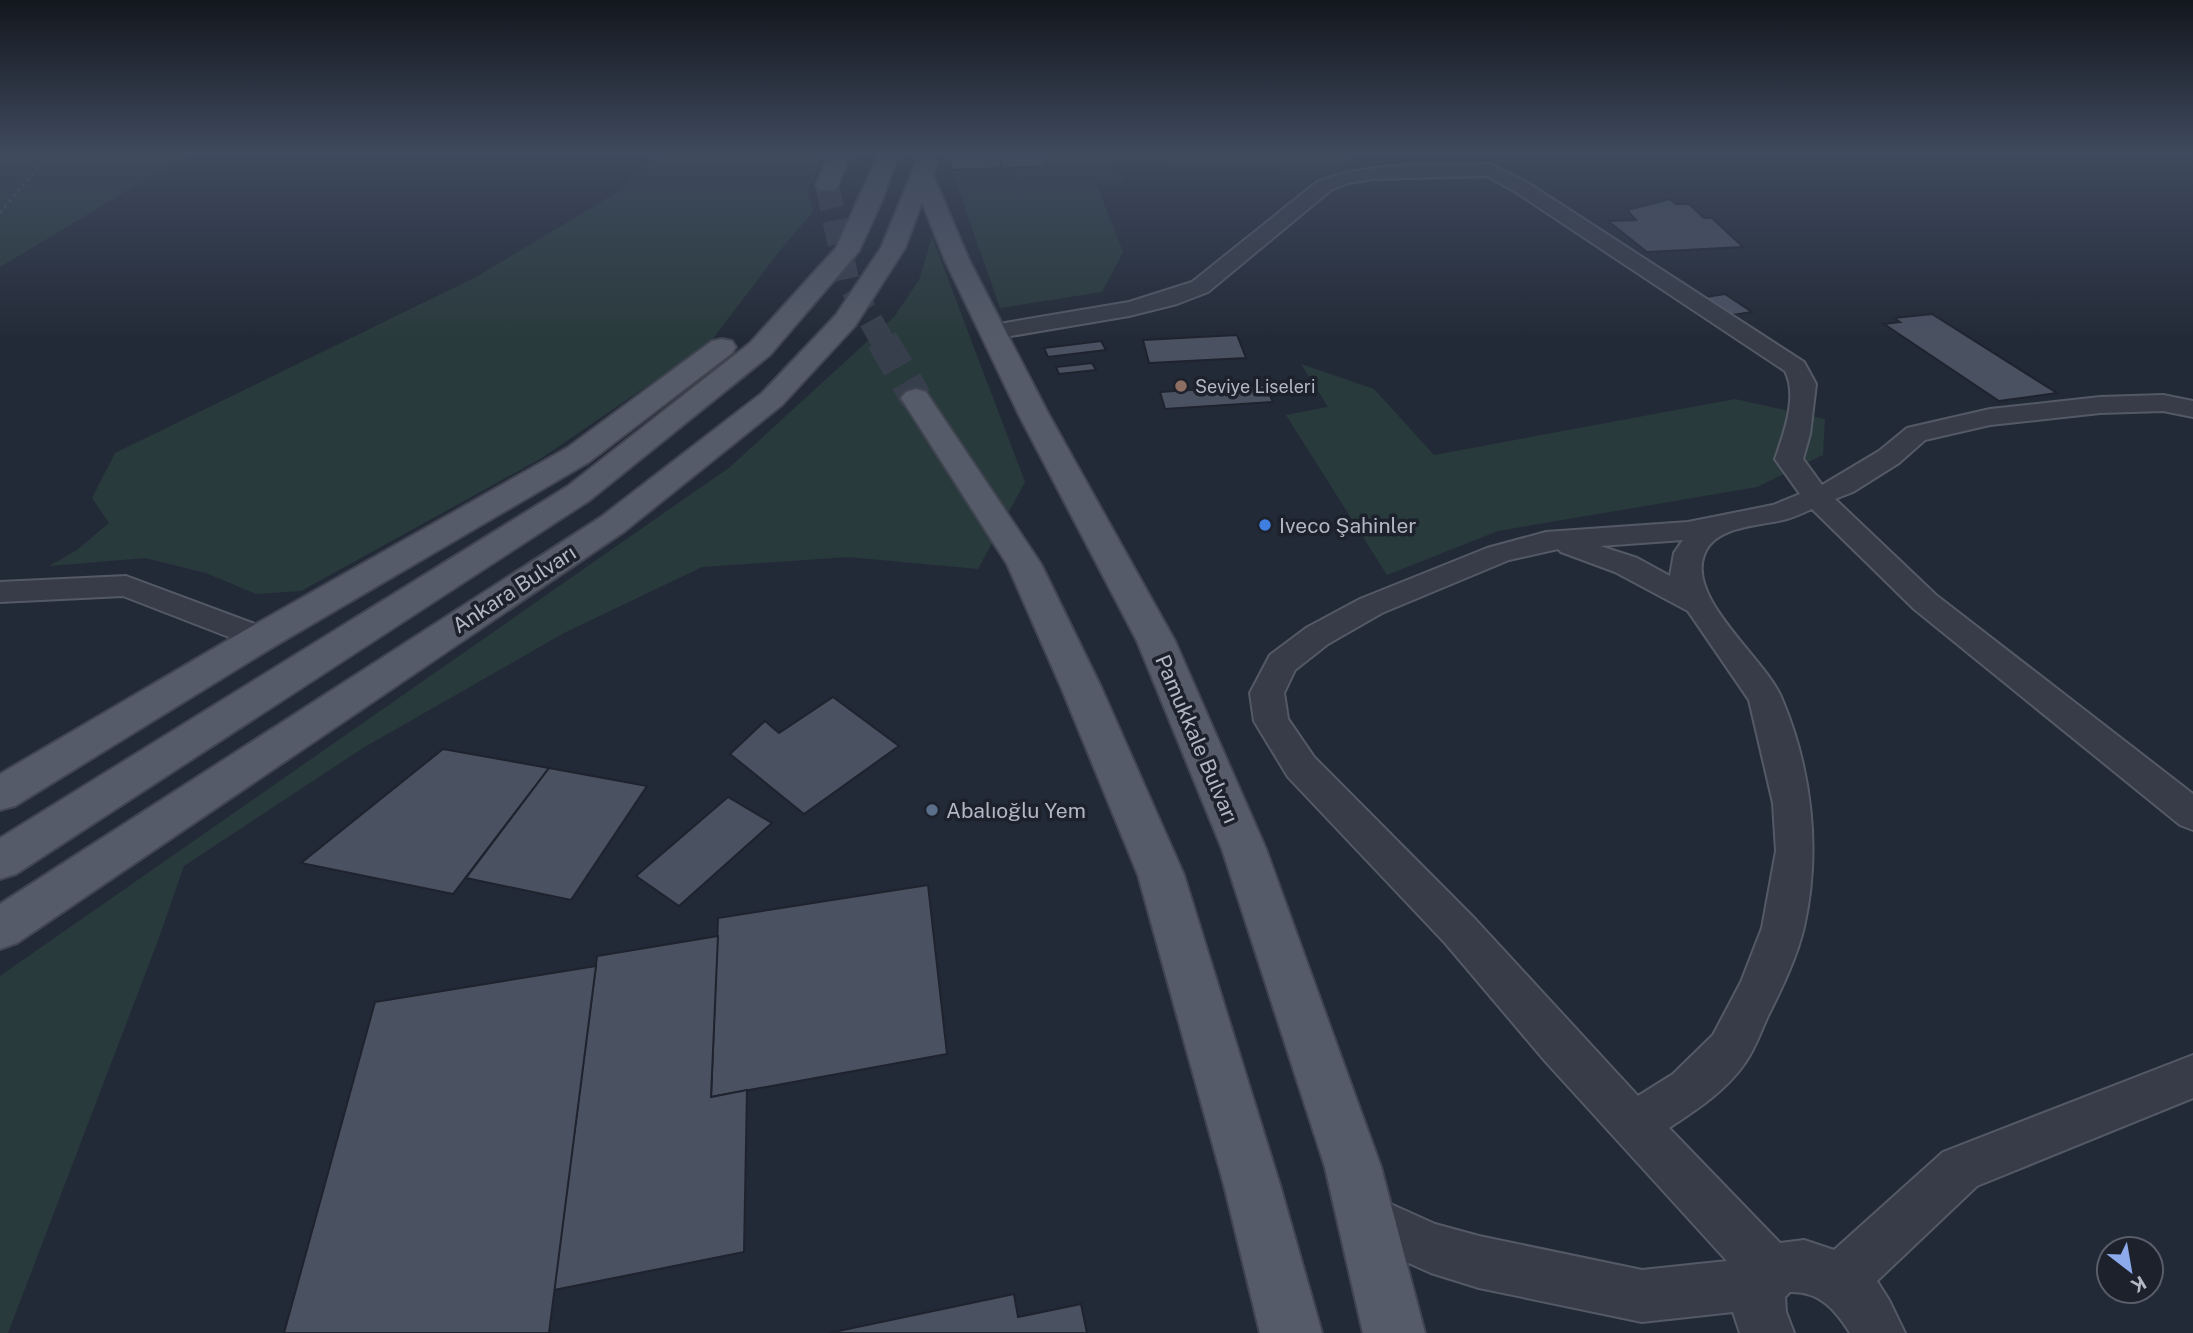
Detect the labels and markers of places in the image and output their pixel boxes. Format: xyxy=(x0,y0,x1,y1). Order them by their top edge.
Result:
place label: Seviye Liseleri xyxy=(1195,376,1315,397)
marker: Seviye Liseleri xyxy=(1173,378,1189,394)
place label: Iveco Şahinler xyxy=(1279,513,1417,538)
marker: Iveco Şahinler xyxy=(1257,517,1273,533)
place label: Abalıoğlu Yem xyxy=(946,798,1086,823)
marker: Abalıoğlu Yem xyxy=(924,802,940,818)

